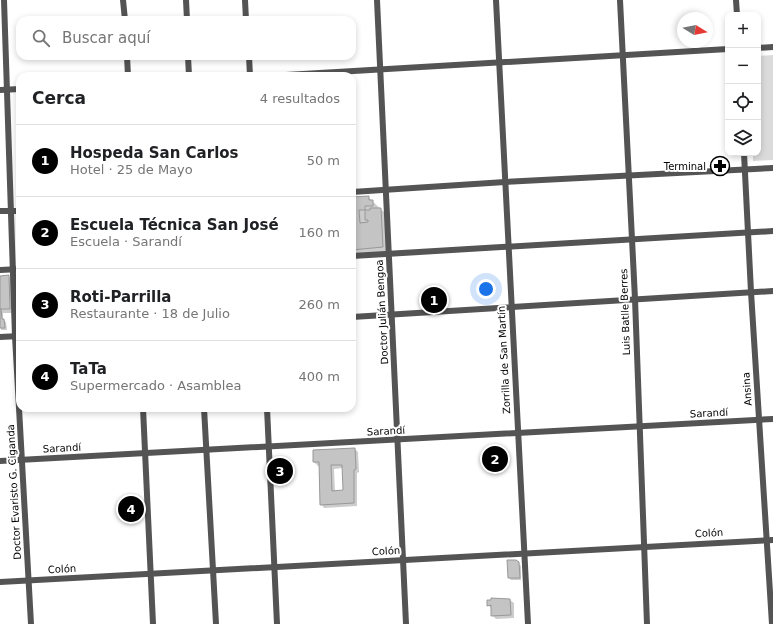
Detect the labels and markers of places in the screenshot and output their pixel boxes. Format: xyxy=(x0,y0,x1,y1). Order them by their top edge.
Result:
pharmacy icon: Terminal xyxy=(709,155,731,177)
place label: Terminal xyxy=(663,161,706,172)
pin: 1 xyxy=(421,285,447,315)
pin: 2 xyxy=(482,444,508,474)
pin: 3 xyxy=(267,456,293,486)
pin: 4 xyxy=(118,494,144,524)

